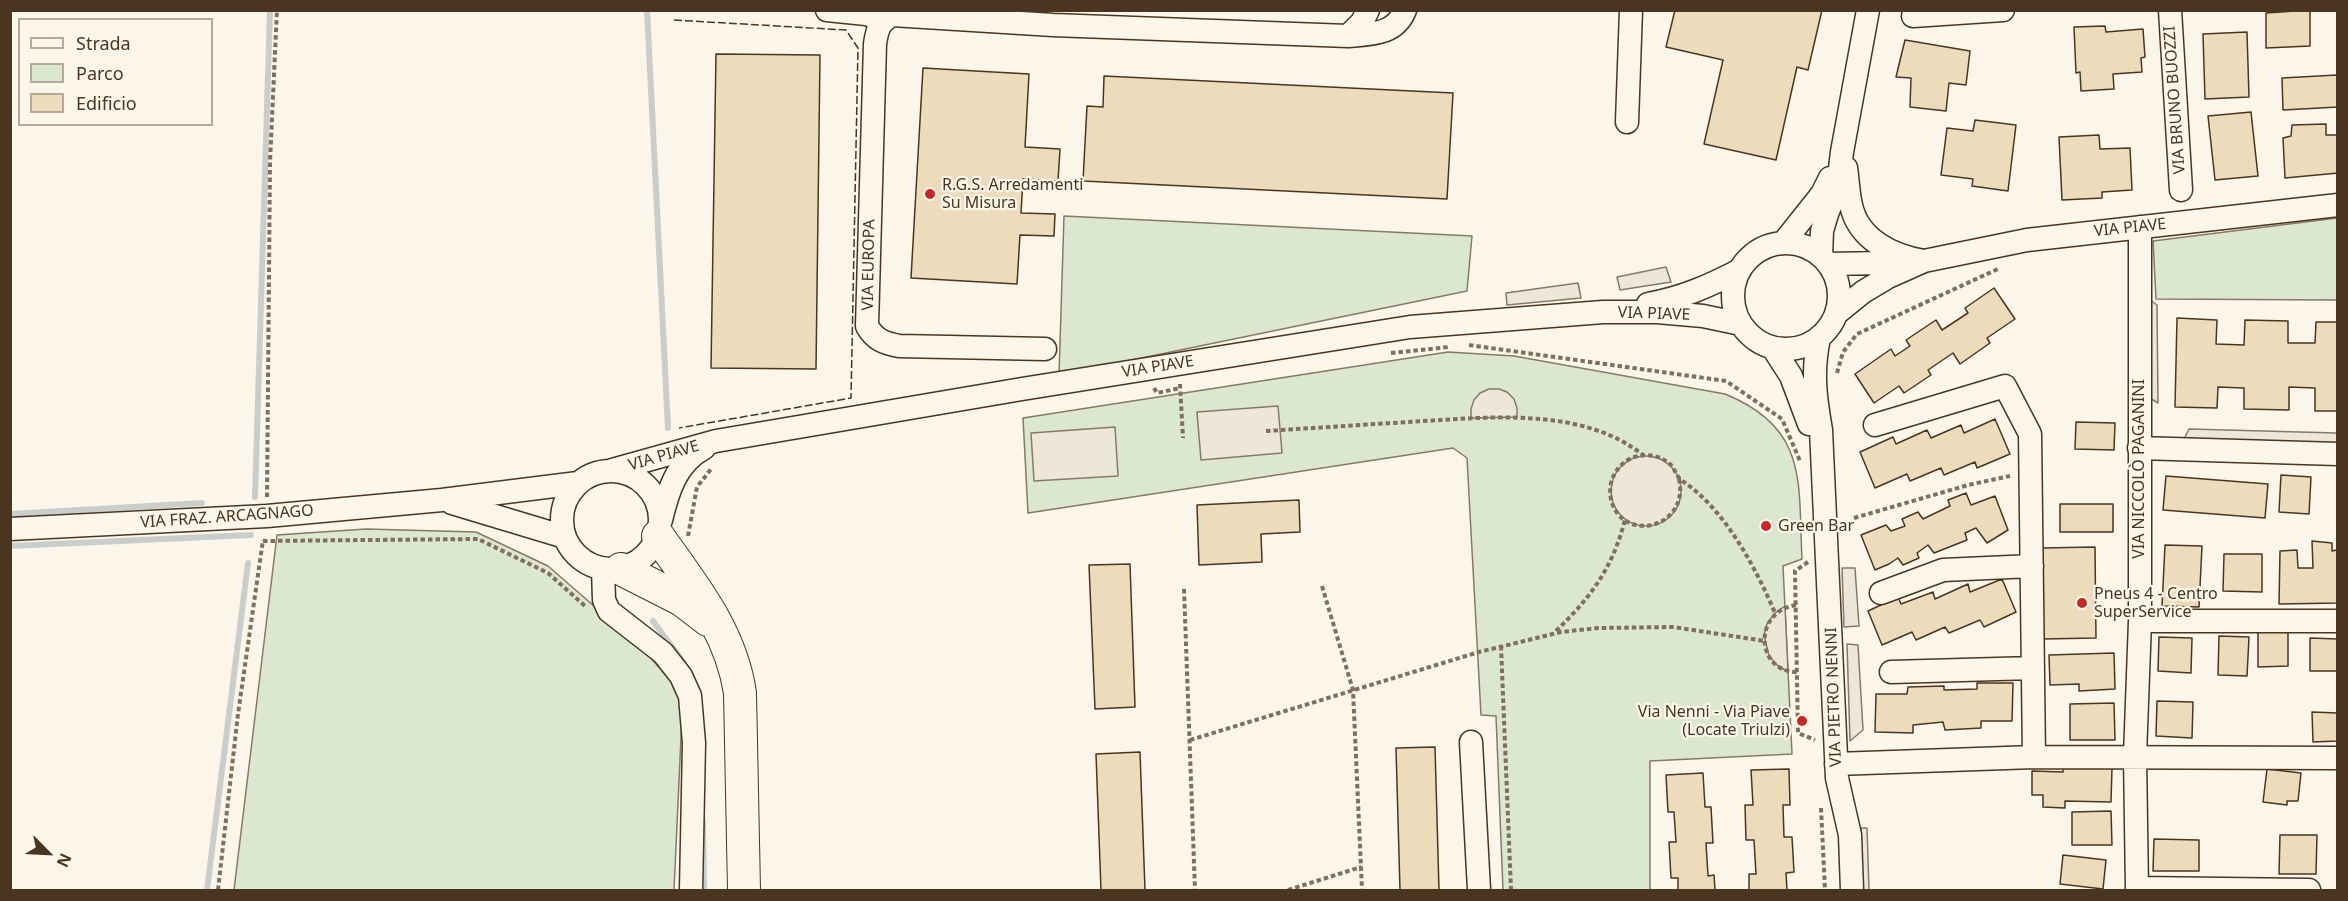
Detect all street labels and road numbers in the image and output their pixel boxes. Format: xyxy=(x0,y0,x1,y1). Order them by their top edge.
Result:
street label: VIA BRUNO BUOZZI xyxy=(2160,25,2190,175)
street label: VIA PIAVE xyxy=(2093,215,2167,241)
street label: VIA EUROPA xyxy=(859,219,879,311)
street label: VIA PIAVE xyxy=(1617,303,1691,325)
street label: VIA PIAVE xyxy=(1121,352,1195,382)
street label: VIA NICCOLÒ PAGANINI xyxy=(2129,379,2149,559)
street label: VIA PIAVE xyxy=(626,437,702,475)
street label: VIA FRAZ. ARCAGNAGO xyxy=(140,501,314,533)
street label: VIA PIETRO NENNI xyxy=(1822,627,1846,767)

